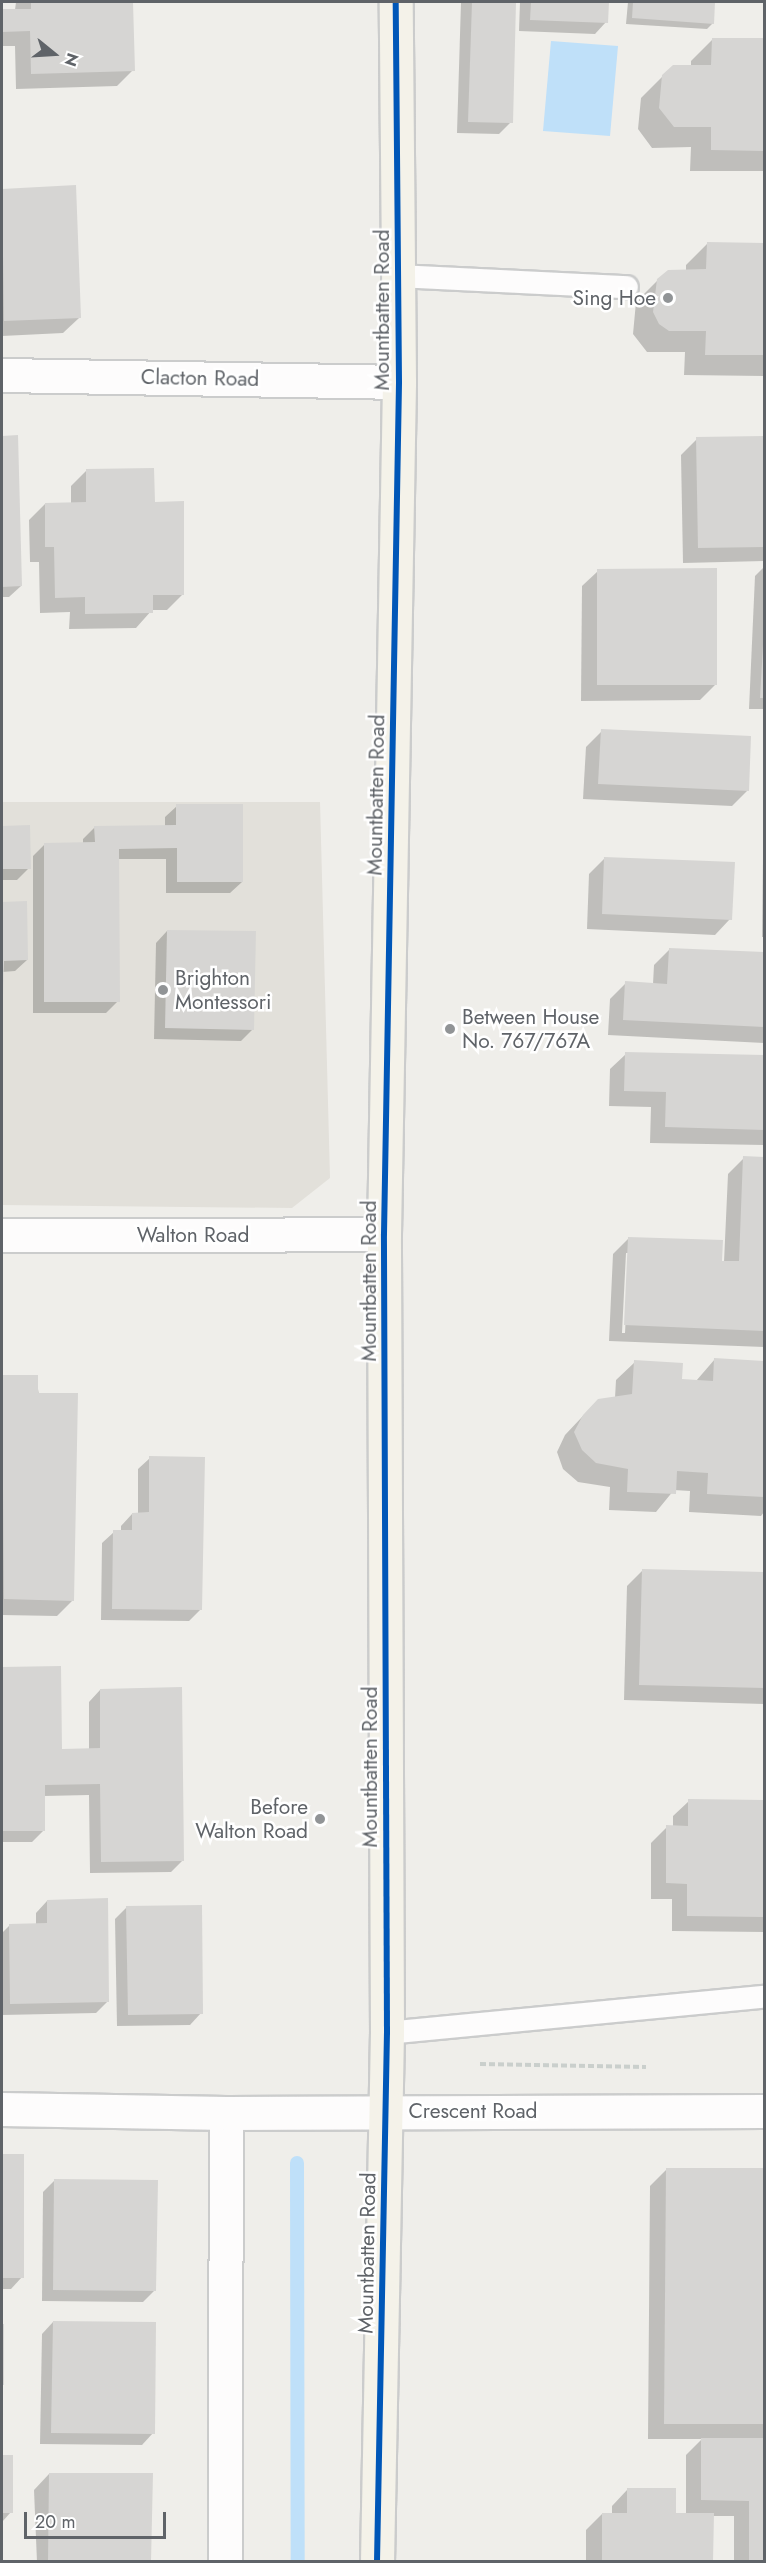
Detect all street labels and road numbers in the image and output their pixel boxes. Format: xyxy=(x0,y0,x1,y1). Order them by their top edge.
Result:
street label: Mountbatten Road xyxy=(369,229,395,391)
street label: Clacton Road xyxy=(141,364,259,392)
street label: Mountbatten Road xyxy=(362,714,390,876)
street label: Mountbatten Road xyxy=(356,1200,382,1362)
street label: Walton Road xyxy=(137,1222,249,1248)
street label: Mountbatten Road xyxy=(357,1686,383,1848)
street label: Crescent Road xyxy=(408,2098,538,2124)
street label: Mountbatten Road xyxy=(353,2172,381,2334)

